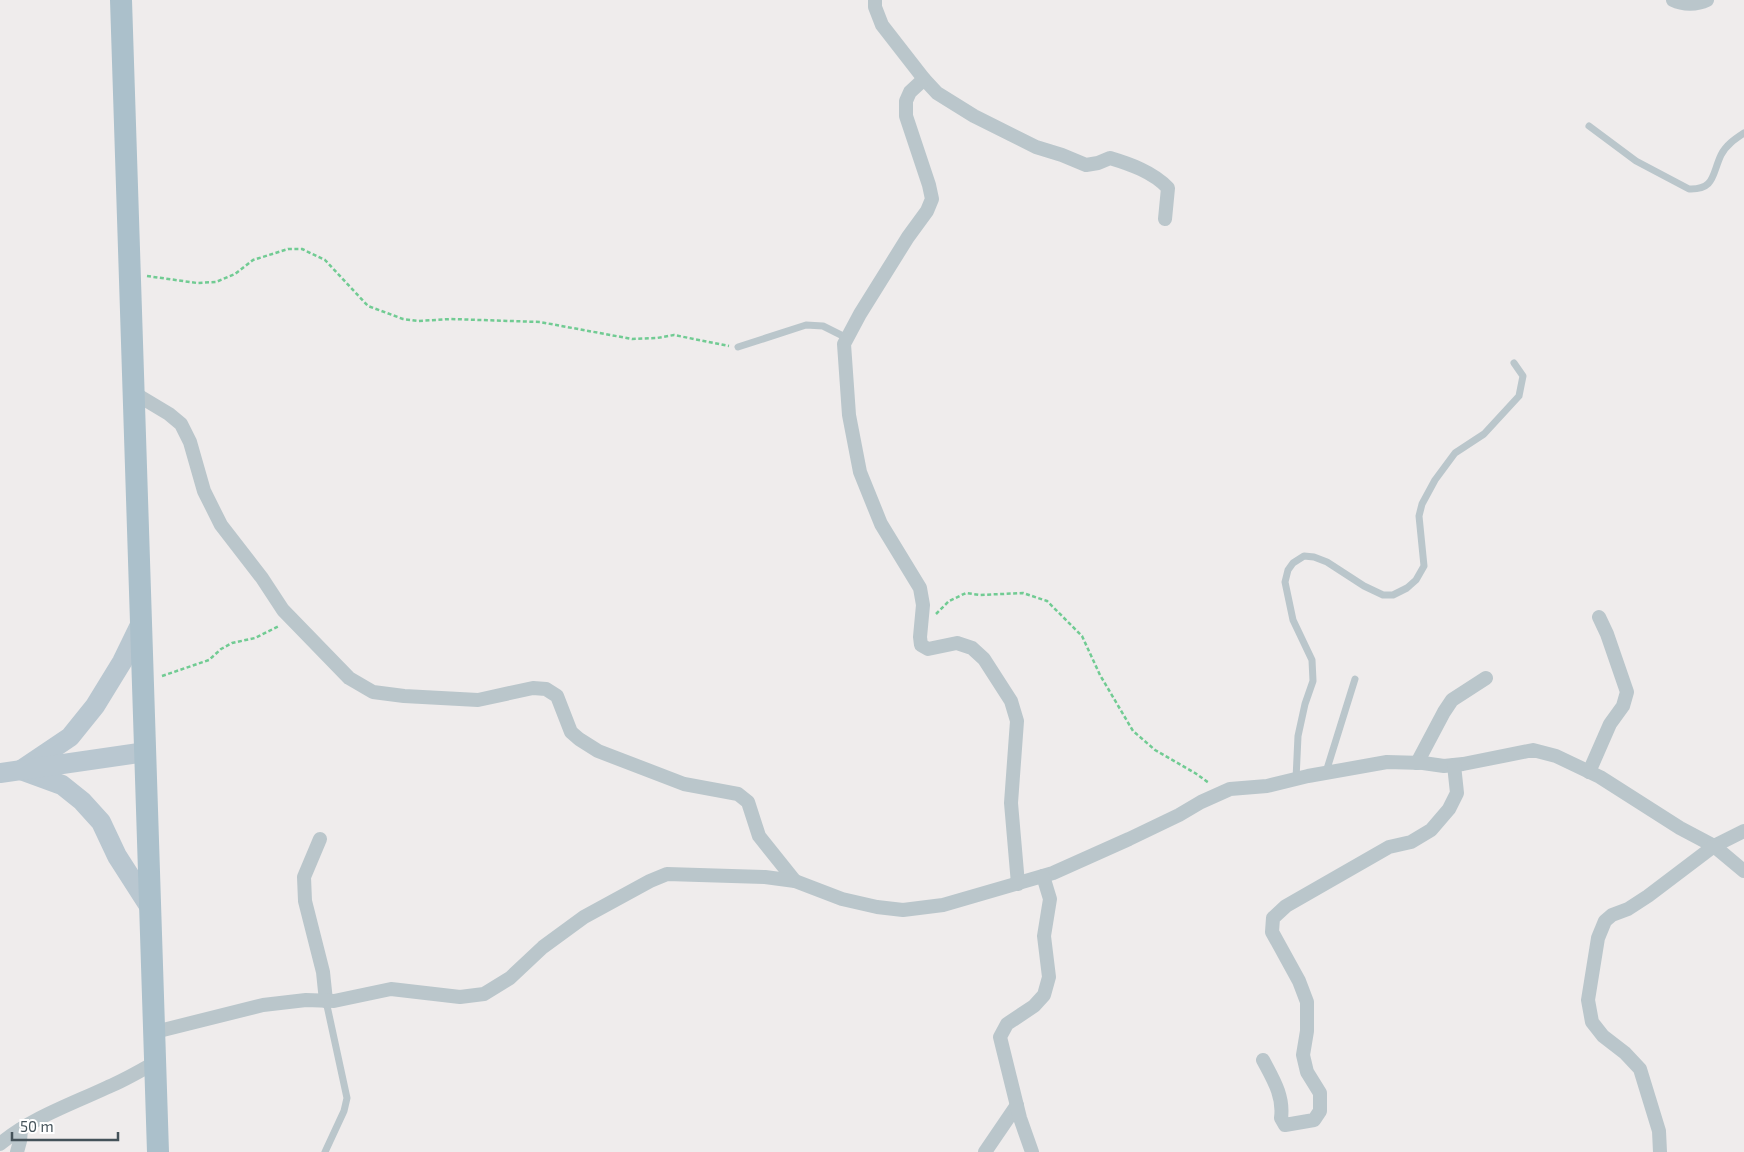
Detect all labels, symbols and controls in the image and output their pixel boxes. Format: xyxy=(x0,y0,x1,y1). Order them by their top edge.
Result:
scale bar xyxy=(12,1110,119,1142)
text: 50 m xyxy=(20,1117,54,1135)

